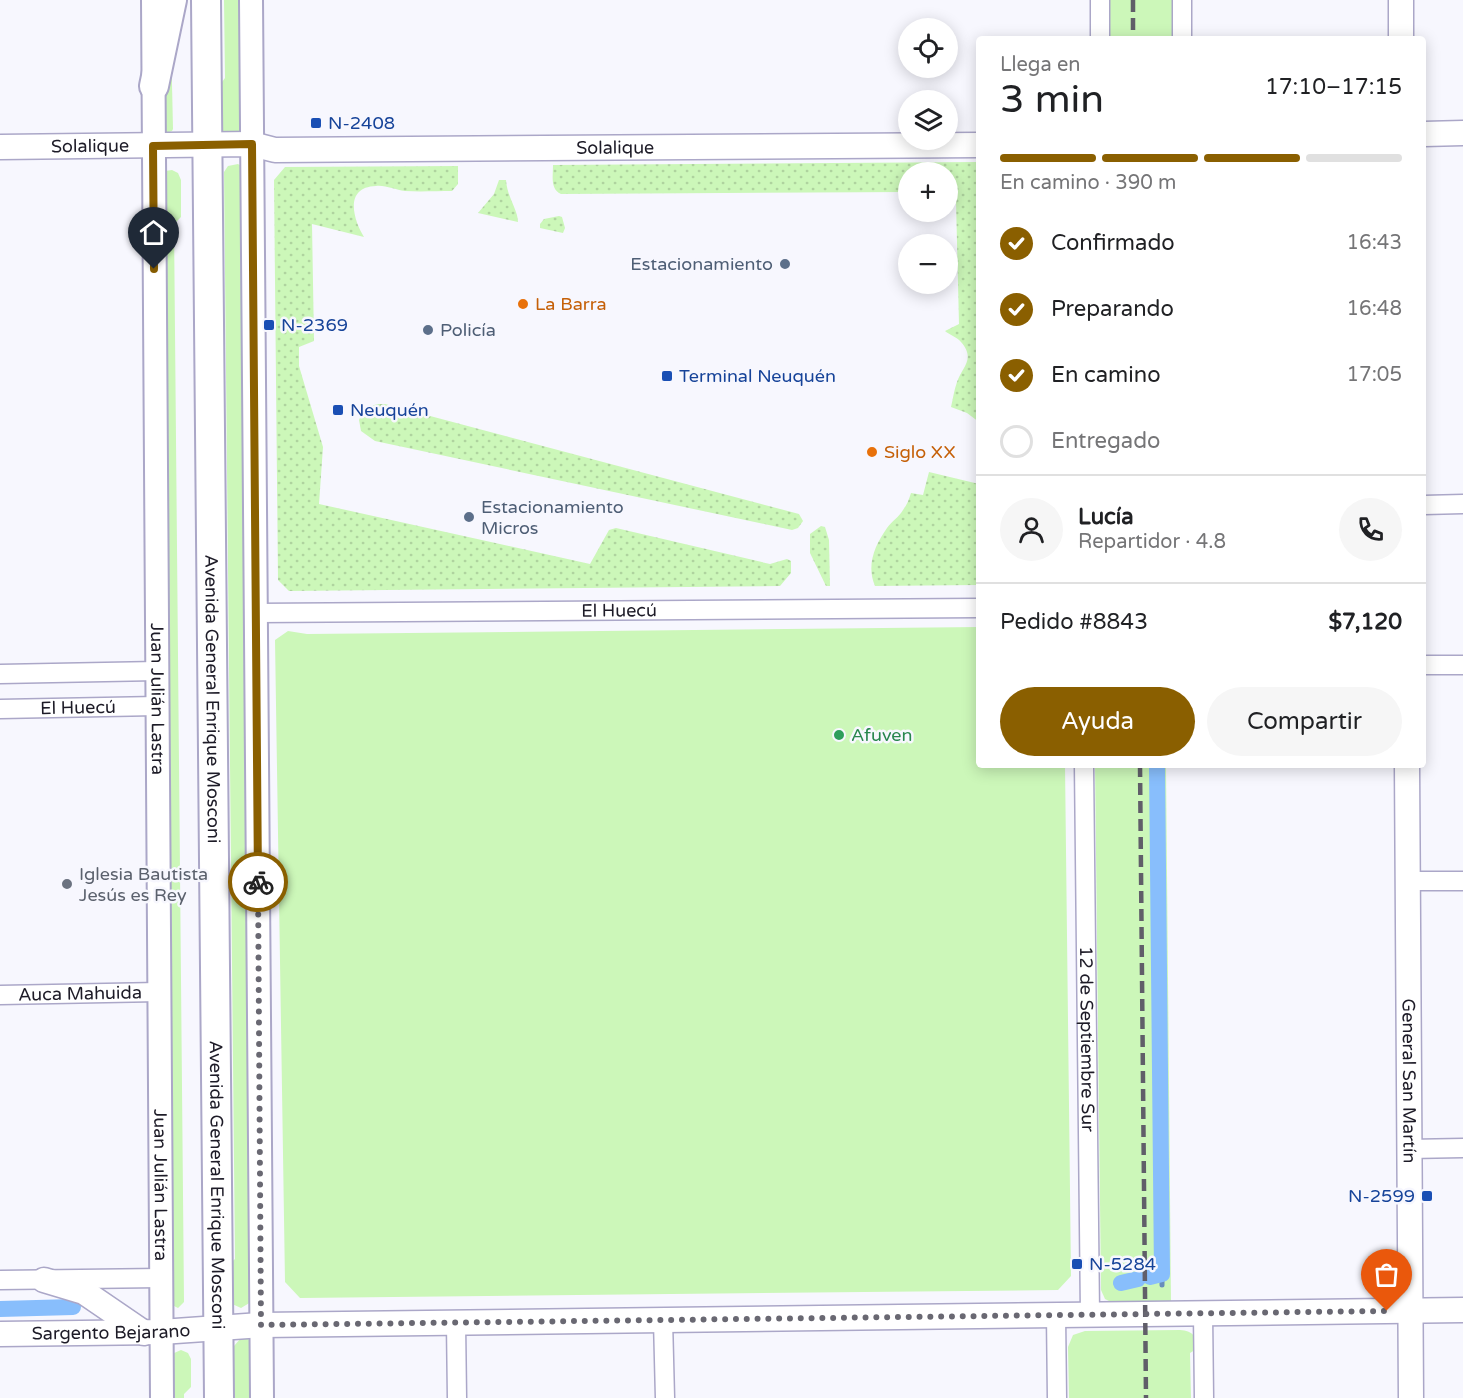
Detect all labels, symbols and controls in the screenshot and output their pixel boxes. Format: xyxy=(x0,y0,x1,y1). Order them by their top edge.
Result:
map controls xyxy=(898,18,958,294)
button: locate xyxy=(898,18,958,78)
text: Llega en xyxy=(1000,53,1080,77)
text: 17:10–17:15 xyxy=(1265,74,1402,100)
text: 3 min xyxy=(1000,76,1104,123)
button: layers xyxy=(898,90,958,150)
place label: N-2408 xyxy=(328,112,395,134)
marker: N-2408 xyxy=(309,116,323,130)
street label: Solalique xyxy=(51,134,129,157)
street label: Solalique xyxy=(576,136,654,159)
button: + xyxy=(898,162,958,222)
text: En camino · 390 m xyxy=(1000,171,1176,195)
pin xyxy=(128,207,179,269)
icon: home xyxy=(137,216,170,249)
icon: check xyxy=(1000,227,1033,260)
text: Confirmado xyxy=(1051,230,1175,256)
text: 16:43 xyxy=(1347,231,1402,255)
button: − xyxy=(898,234,958,294)
place label: Estacionamiento xyxy=(630,253,773,275)
marker: Estacionamiento xyxy=(778,257,792,271)
place label: La Barra xyxy=(535,293,607,315)
icon: check xyxy=(1000,293,1033,326)
text: Preparando xyxy=(1051,296,1174,322)
marker: La Barra xyxy=(516,297,530,311)
text: 16:48 xyxy=(1347,297,1402,321)
place label: N-2369 xyxy=(281,314,348,336)
marker: N-2369 xyxy=(262,318,276,332)
place label: Policía xyxy=(440,319,496,341)
marker: Policía xyxy=(421,323,435,337)
icon: check xyxy=(1000,359,1033,392)
text: En camino xyxy=(1051,362,1161,388)
text: 17:05 xyxy=(1347,363,1402,387)
place label: Terminal Neuquén xyxy=(679,365,836,387)
marker: Terminal Neuquén xyxy=(660,369,674,383)
place label: Neuquén xyxy=(350,399,429,421)
marker: Neuquén xyxy=(331,403,345,417)
text: Entregado xyxy=(1051,428,1160,454)
place label: Siglo XX xyxy=(884,441,956,463)
marker: Siglo XX xyxy=(865,445,879,459)
place label: Estacionamiento Micros xyxy=(481,496,624,539)
button: person xyxy=(1000,498,1063,561)
button: phone xyxy=(1339,498,1402,561)
text: Lucía xyxy=(1078,504,1134,530)
marker: Estacionamiento Micros xyxy=(462,510,476,524)
text: Repartidor · 4.8 xyxy=(1078,530,1226,554)
street label: Avenida General Enrique Mosconi xyxy=(200,554,225,843)
street label: El Huecú xyxy=(581,599,657,622)
text: Pedido #8843 xyxy=(1000,609,1148,635)
text: $7,120 xyxy=(1329,609,1402,635)
street label: Juan Julián Lastra xyxy=(146,623,169,775)
button: Ayuda xyxy=(1000,687,1195,756)
button: Compartir xyxy=(1207,687,1402,756)
street label: El Huecú xyxy=(40,696,116,719)
place label: Afuven xyxy=(851,724,912,746)
marker: Afuven xyxy=(832,728,846,742)
courier xyxy=(228,852,288,912)
place label: Iglesia Bautista Jesús es Rey xyxy=(79,863,208,906)
icon: bike xyxy=(242,866,275,899)
marker: Iglesia Bautista Jesús es Rey xyxy=(60,877,74,891)
street label: 12 de Septiembre Sur xyxy=(1075,946,1099,1132)
street label: Auca Mahuida xyxy=(18,981,142,1006)
street label: General San Martín xyxy=(1397,998,1421,1163)
street label: Avenida General Enrique Mosconi xyxy=(205,1040,229,1329)
street label: Juan Julián Lastra xyxy=(149,1109,172,1261)
place label: N-2599 xyxy=(1348,1185,1415,1207)
marker: N-2599 xyxy=(1420,1189,1434,1203)
pin xyxy=(1361,1249,1412,1311)
place label: N-5284 xyxy=(1089,1253,1156,1275)
marker: N-5284 xyxy=(1070,1257,1084,1271)
icon: bag xyxy=(1370,1258,1403,1291)
street label: Sargento Bejarano xyxy=(31,1319,191,1345)

